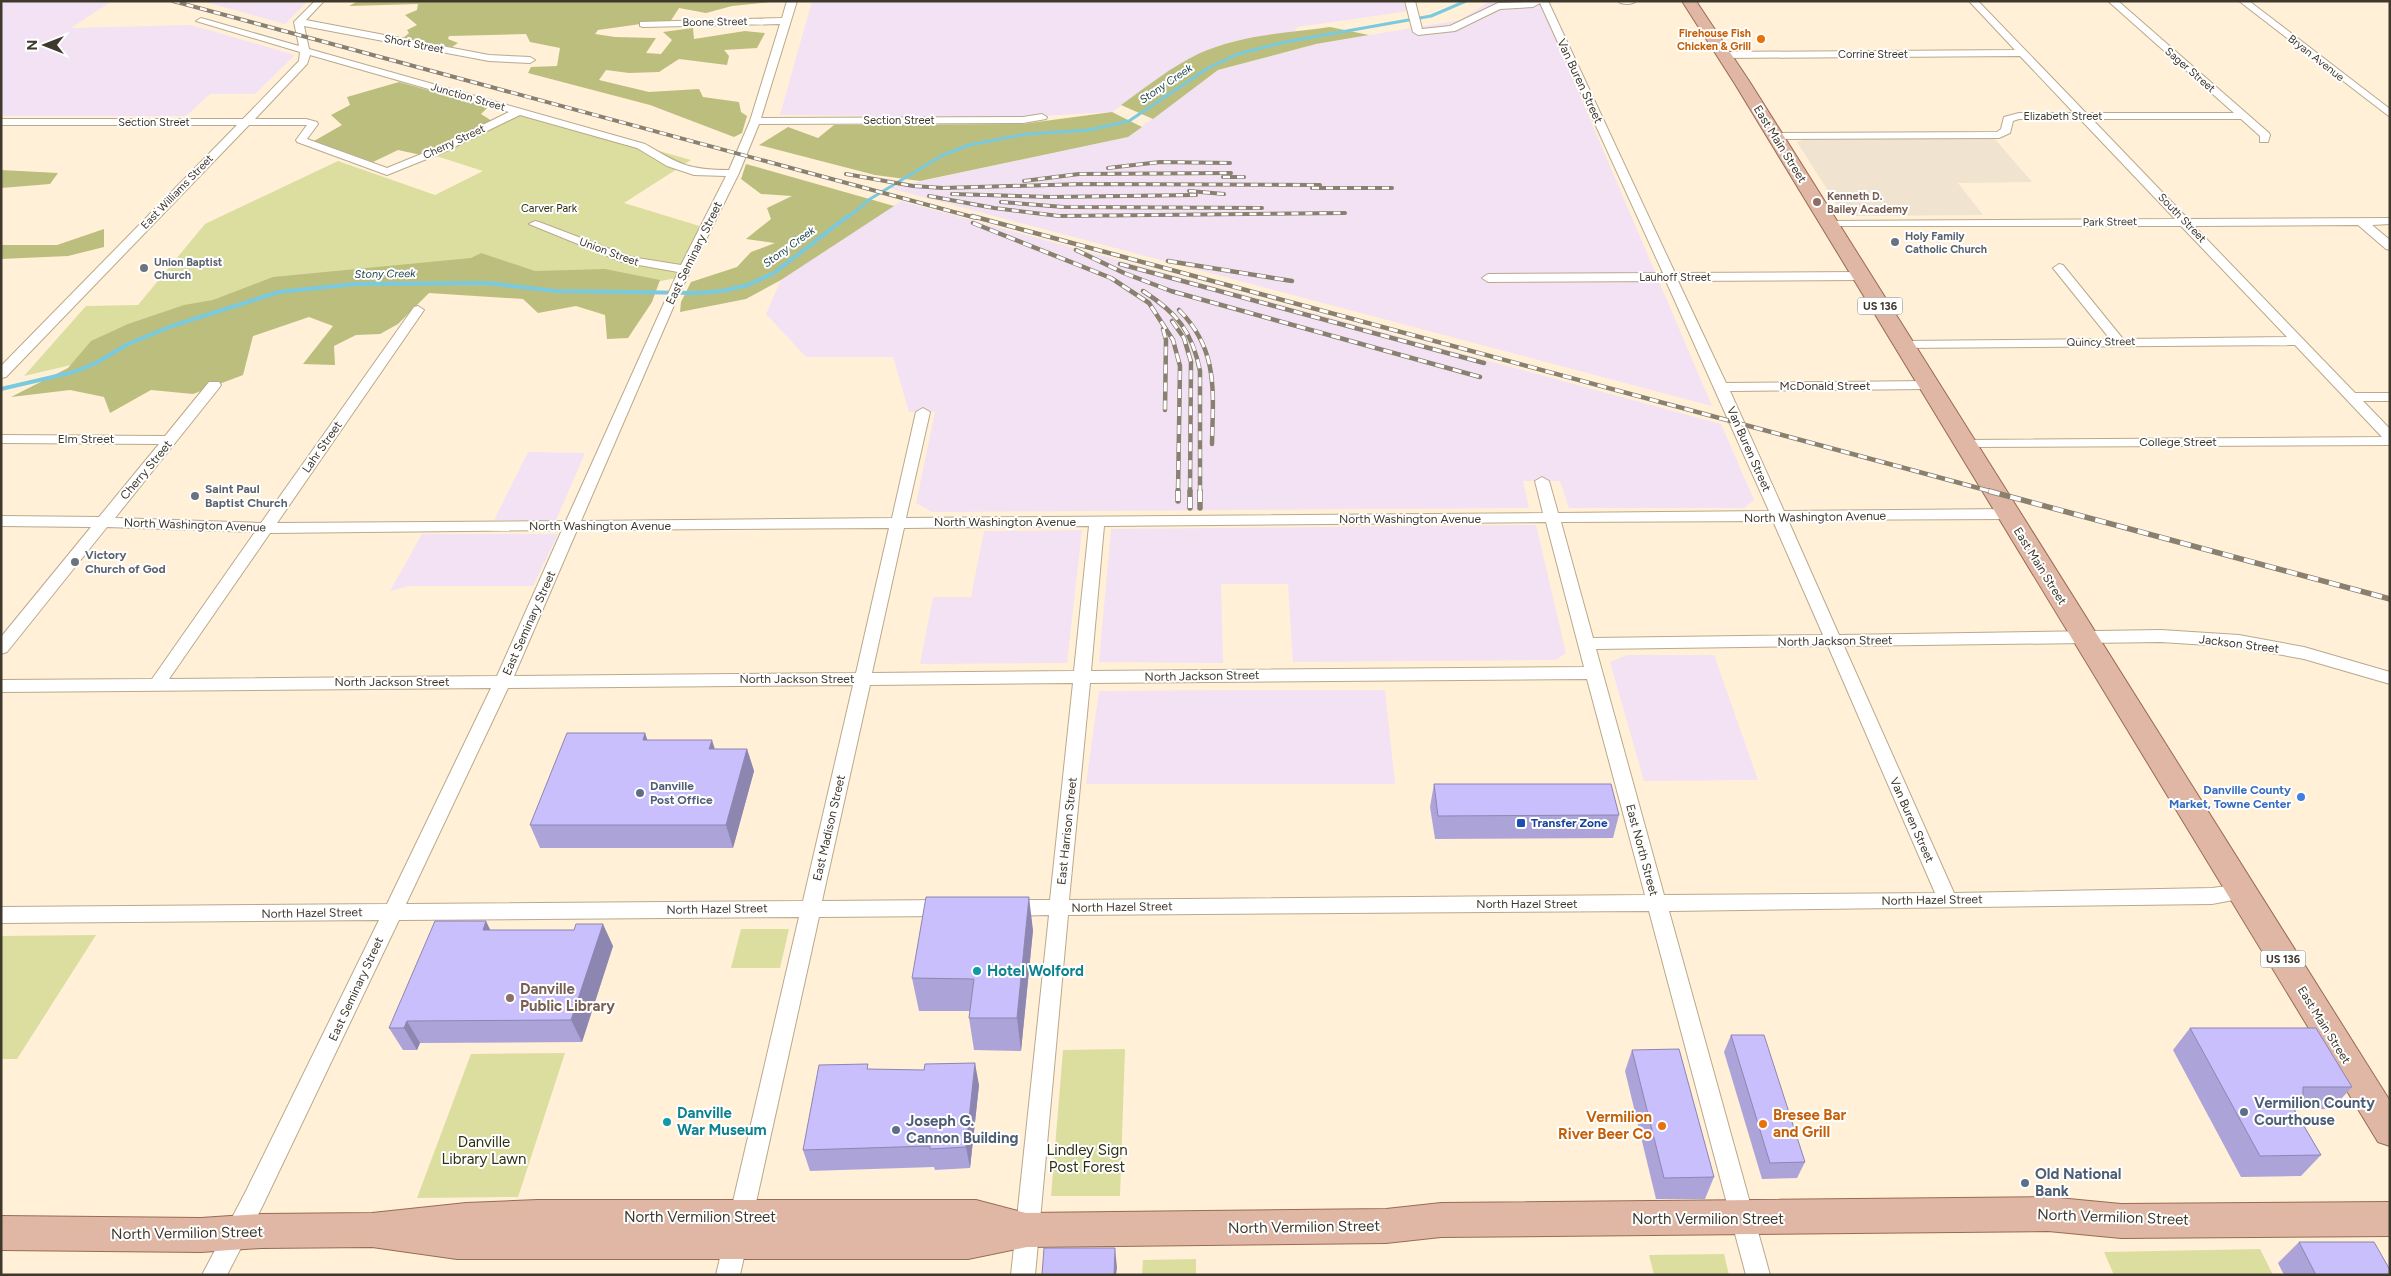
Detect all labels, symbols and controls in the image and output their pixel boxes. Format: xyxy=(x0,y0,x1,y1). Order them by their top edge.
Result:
street label: Boone Street xyxy=(682,15,748,29)
north arrow xyxy=(20,20,70,70)
place label: Firehouse Fish Chicken & Grill xyxy=(1677,27,1751,53)
street label: Short Street xyxy=(383,32,445,56)
street label: Bryan Avenue xyxy=(2285,32,2347,84)
marker: Firehouse Fish Chicken & Grill xyxy=(1755,33,1767,45)
street label: Van Buren Street xyxy=(1554,37,1606,126)
text: N xyxy=(24,40,41,50)
street label: Sager Street xyxy=(2162,45,2218,95)
street label: Corrine Street xyxy=(1838,48,1908,61)
water label: Stony Creek xyxy=(1137,61,1195,106)
street label: Junction Street xyxy=(429,80,507,114)
street label: East Main Street xyxy=(1751,103,1810,186)
street label: Elizabeth Street xyxy=(2024,110,2102,123)
street label: Section Street xyxy=(863,114,935,127)
street label: Section Street xyxy=(118,116,190,129)
street label: Cherry Street xyxy=(421,122,487,162)
street label: East Williams Street xyxy=(138,152,216,232)
place label: Kenneth D. Bailey Academy xyxy=(1827,190,1909,216)
street label: South Street xyxy=(2155,191,2209,245)
marker: Kenneth D. Bailey Academy xyxy=(1811,196,1823,208)
street label: East Seminary Street xyxy=(663,199,725,307)
park label: Carver Park xyxy=(521,202,578,215)
street label: Park Street xyxy=(2083,215,2137,229)
water label: Stony Creek xyxy=(761,223,818,270)
place label: Holy Family Catholic Church xyxy=(1905,230,1987,256)
street label: Union Street xyxy=(577,235,641,269)
marker: Holy Family Catholic Church xyxy=(1889,236,1901,248)
place label: Union Baptist Church xyxy=(154,256,223,282)
marker: Union Baptist Church xyxy=(138,262,150,274)
water label: Stony Creek xyxy=(354,267,416,281)
street label: Lauhoff Street xyxy=(1639,271,1711,284)
road number: US 136 xyxy=(1858,298,1902,314)
street label: Quincy Street xyxy=(2067,335,2135,349)
street label: McDonald Street xyxy=(1780,379,1871,393)
street label: Van Buren Street xyxy=(1724,404,1774,494)
street label: Lahr Street xyxy=(299,418,345,475)
street label: Elm Street xyxy=(58,432,115,446)
street label: College Street xyxy=(2139,435,2217,449)
street label: Cherry Street xyxy=(117,437,175,502)
place label: Saint Paul Baptist Church xyxy=(205,482,288,510)
marker: Saint Paul Baptist Church xyxy=(189,490,201,502)
street label: North Washington Avenue xyxy=(1744,509,1887,525)
street label: North Washington Avenue xyxy=(1339,512,1482,526)
street label: North Washington Avenue xyxy=(934,515,1077,529)
street label: North Washington Avenue xyxy=(124,516,267,534)
street label: North Washington Avenue xyxy=(529,519,672,533)
street label: East Main Street xyxy=(2011,525,2070,608)
place label: Victory Church of God xyxy=(85,548,166,576)
marker: Victory Church of God xyxy=(69,556,81,568)
street label: East Seminary Street xyxy=(500,568,559,677)
street label: Jackson Street xyxy=(2198,632,2280,656)
street label: North Jackson Street xyxy=(1777,633,1893,649)
street label: North Jackson Street xyxy=(1144,668,1260,684)
street label: North Jackson Street xyxy=(740,672,855,686)
street label: North Jackson Street xyxy=(335,675,450,689)
street label: East Madison Street xyxy=(810,773,848,882)
street label: Van Buren Street xyxy=(1887,775,1937,865)
street label: East Harrison Street xyxy=(1054,776,1080,886)
place label: Danville Post Office xyxy=(650,779,713,807)
place label: Danville County Market, Towne Center xyxy=(2169,783,2291,811)
marker: Danville Post Office xyxy=(634,787,646,799)
marker: Danville County Market, Towne Center xyxy=(2295,791,2307,803)
street label: East North Street xyxy=(1623,803,1661,898)
place label: Transfer Zone xyxy=(1531,816,1608,830)
marker: Transfer Zone xyxy=(1515,817,1527,829)
street label: North Hazel Street xyxy=(1881,892,1983,908)
street label: North Hazel Street xyxy=(1476,897,1578,911)
street label: North Hazel Street xyxy=(1071,899,1173,915)
street label: North Hazel Street xyxy=(666,901,768,917)
street label: North Hazel Street xyxy=(261,905,363,921)
street label: East Seminary Street xyxy=(326,934,386,1043)
road number: US 136 xyxy=(2260,951,2306,968)
place label: Hotel Wolford xyxy=(987,962,1084,980)
marker: Hotel Wolford xyxy=(971,965,983,977)
place label: Danville Public Library xyxy=(520,980,615,1015)
street label: East Main Street xyxy=(2295,984,2354,1067)
marker: Danville Public Library xyxy=(504,992,516,1004)
place label: Vermilion County Courthouse xyxy=(2254,1094,2375,1129)
place label: Danville War Museum xyxy=(677,1104,767,1139)
place label: Bresee Bar and Grill xyxy=(1773,1106,1847,1141)
marker: Vermilion County Courthouse xyxy=(2238,1106,2250,1118)
place label: Vermilion River Beer Co xyxy=(1558,1108,1652,1143)
place label: Joseph G. Cannon Building xyxy=(906,1112,1018,1147)
marker: Danville War Museum xyxy=(661,1116,673,1128)
marker: Bresee Bar and Grill xyxy=(1757,1118,1769,1130)
marker: Vermilion River Beer Co xyxy=(1656,1120,1668,1132)
marker: Joseph G. Cannon Building xyxy=(890,1124,902,1136)
park label: Danville Library Lawn xyxy=(442,1133,526,1168)
park label: Lindley Sign Post Forest xyxy=(1046,1141,1128,1176)
place label: Old National Bank xyxy=(2035,1165,2121,1200)
marker: Old National Bank xyxy=(2019,1177,2031,1189)
street label: North Vermilion Street xyxy=(2037,1205,2190,1229)
street label: North Vermilion Street xyxy=(624,1208,776,1226)
street label: North Vermilion Street xyxy=(1632,1210,1784,1228)
street label: North Vermilion Street xyxy=(1228,1217,1380,1237)
street label: North Vermilion Street xyxy=(111,1223,263,1243)

